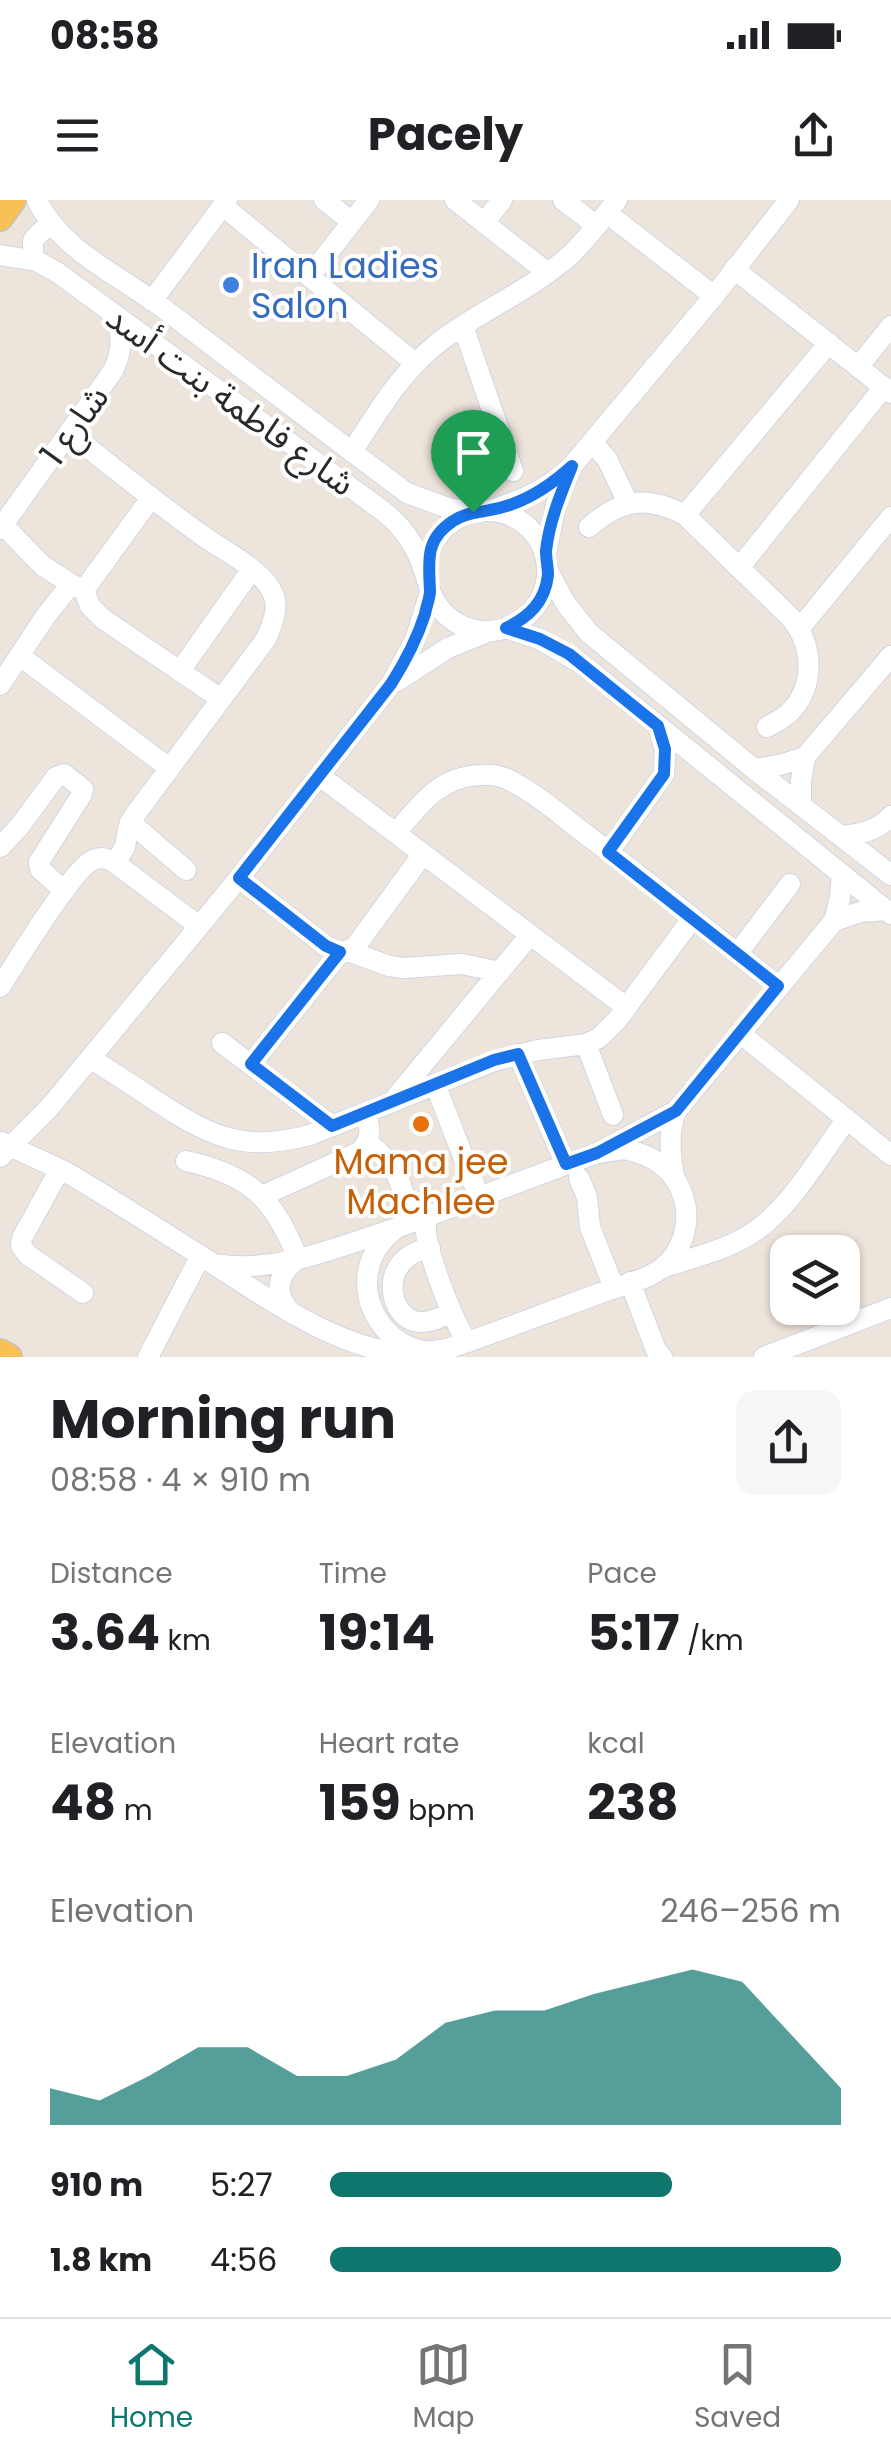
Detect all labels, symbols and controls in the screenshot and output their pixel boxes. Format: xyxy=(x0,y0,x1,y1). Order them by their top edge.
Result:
text: 08:58 xyxy=(50,9,160,62)
text: Pacely xyxy=(368,103,523,166)
icon: menu xyxy=(50,108,105,163)
icon: share xyxy=(786,108,841,163)
place label: Iran Ladies Salon xyxy=(251,241,439,330)
marker: Iran Ladies Salon xyxy=(220,274,242,296)
street label: شارع فاطمة بنت أسد xyxy=(95,293,366,509)
street label: شارع 1 xyxy=(28,375,122,476)
pin xyxy=(431,410,516,513)
icon: arrive xyxy=(446,425,501,480)
marker: Mama jee Machlee xyxy=(410,1113,432,1135)
place label: Mama jee Machlee xyxy=(334,1137,508,1226)
map controls xyxy=(770,1235,860,1325)
button: layers xyxy=(770,1235,860,1325)
text: Morning run xyxy=(50,1380,396,1457)
button: share xyxy=(736,1390,841,1495)
text: 08:58 · 4 × 910 m xyxy=(50,1457,311,1502)
text: Distance xyxy=(50,1554,173,1593)
text: Time xyxy=(319,1554,387,1593)
text: Pace xyxy=(587,1554,657,1593)
text: 3.64 xyxy=(50,1597,160,1668)
text: 19:14 xyxy=(319,1597,435,1668)
text: 5:17 xyxy=(587,1597,680,1668)
text: km xyxy=(160,1621,211,1660)
text: /km xyxy=(680,1621,744,1660)
text: Elevation xyxy=(50,1724,176,1763)
text: Heart rate xyxy=(319,1724,459,1763)
text: kcal xyxy=(587,1724,645,1763)
text: 48 xyxy=(50,1767,116,1838)
text: 159 xyxy=(319,1767,401,1838)
text: 238 xyxy=(587,1767,679,1838)
text: m xyxy=(116,1791,153,1830)
text: bpm xyxy=(401,1791,475,1830)
text: Elevation xyxy=(50,1888,194,1933)
text: 246–256 m xyxy=(660,1888,841,1933)
text: 910 m xyxy=(50,2162,143,2207)
text: 5:27 xyxy=(210,2162,273,2207)
text: 1.8 km xyxy=(50,2237,152,2282)
text: 4:56 xyxy=(210,2237,277,2282)
tab: Home xyxy=(110,2337,193,2439)
tab: Map xyxy=(413,2337,475,2439)
tab: Saved xyxy=(694,2337,781,2439)

